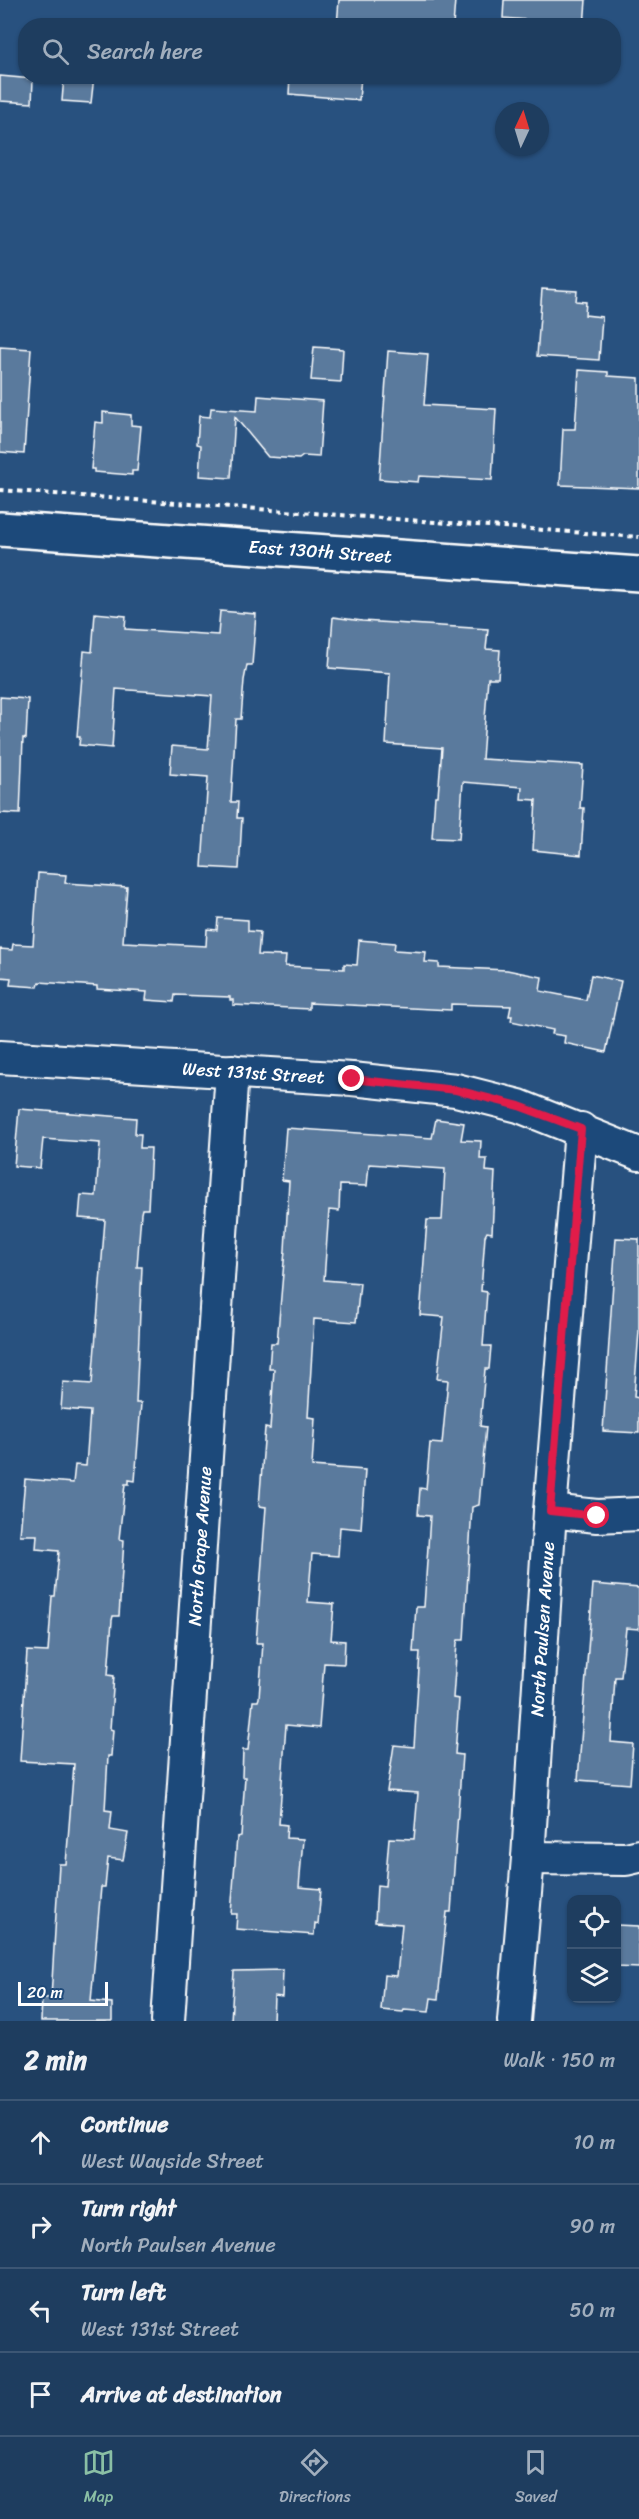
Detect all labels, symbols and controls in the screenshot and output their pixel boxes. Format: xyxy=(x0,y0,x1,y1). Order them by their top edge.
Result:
search box xyxy=(18,18,621,84)
text: Search here xyxy=(87,32,203,71)
icon: search xyxy=(39,35,72,68)
north arrow xyxy=(495,102,549,156)
street label: East 130th Street xyxy=(248,531,393,573)
street label: West 131st Street xyxy=(181,1052,326,1093)
route end xyxy=(338,1065,364,1091)
street label: North Grape Avenue xyxy=(179,1465,221,1627)
route start xyxy=(583,1502,609,1528)
street label: North Paulsen Avenue xyxy=(521,1540,564,1718)
map controls xyxy=(567,1895,621,2003)
button: locate xyxy=(567,1895,621,1949)
button: layers xyxy=(567,1949,621,2003)
text: 20 m xyxy=(27,1978,63,2007)
scale bar xyxy=(18,1979,108,2006)
text: 2 min xyxy=(24,2037,87,2083)
text: Walk · 150 m xyxy=(503,2043,615,2078)
text: Continue xyxy=(81,2105,169,2144)
text: 10 m xyxy=(573,2125,615,2160)
icon: ahead xyxy=(24,2126,57,2159)
text: West Wayside Street xyxy=(81,2144,264,2179)
text: Turn right xyxy=(81,2189,176,2228)
text: 90 m xyxy=(570,2209,615,2244)
icon: right xyxy=(24,2210,57,2243)
text: North Paulsen Avenue xyxy=(81,2228,276,2263)
text: Turn left xyxy=(81,2273,166,2312)
text: 50 m xyxy=(570,2293,615,2328)
icon: left xyxy=(24,2294,57,2327)
text: West 131st Street xyxy=(81,2312,239,2347)
text: Arrive at destination xyxy=(81,2375,282,2414)
icon: arrive xyxy=(24,2378,57,2411)
tab: Map xyxy=(82,2446,115,2511)
tab: Directions xyxy=(279,2446,351,2511)
tab: Saved xyxy=(515,2446,557,2511)

